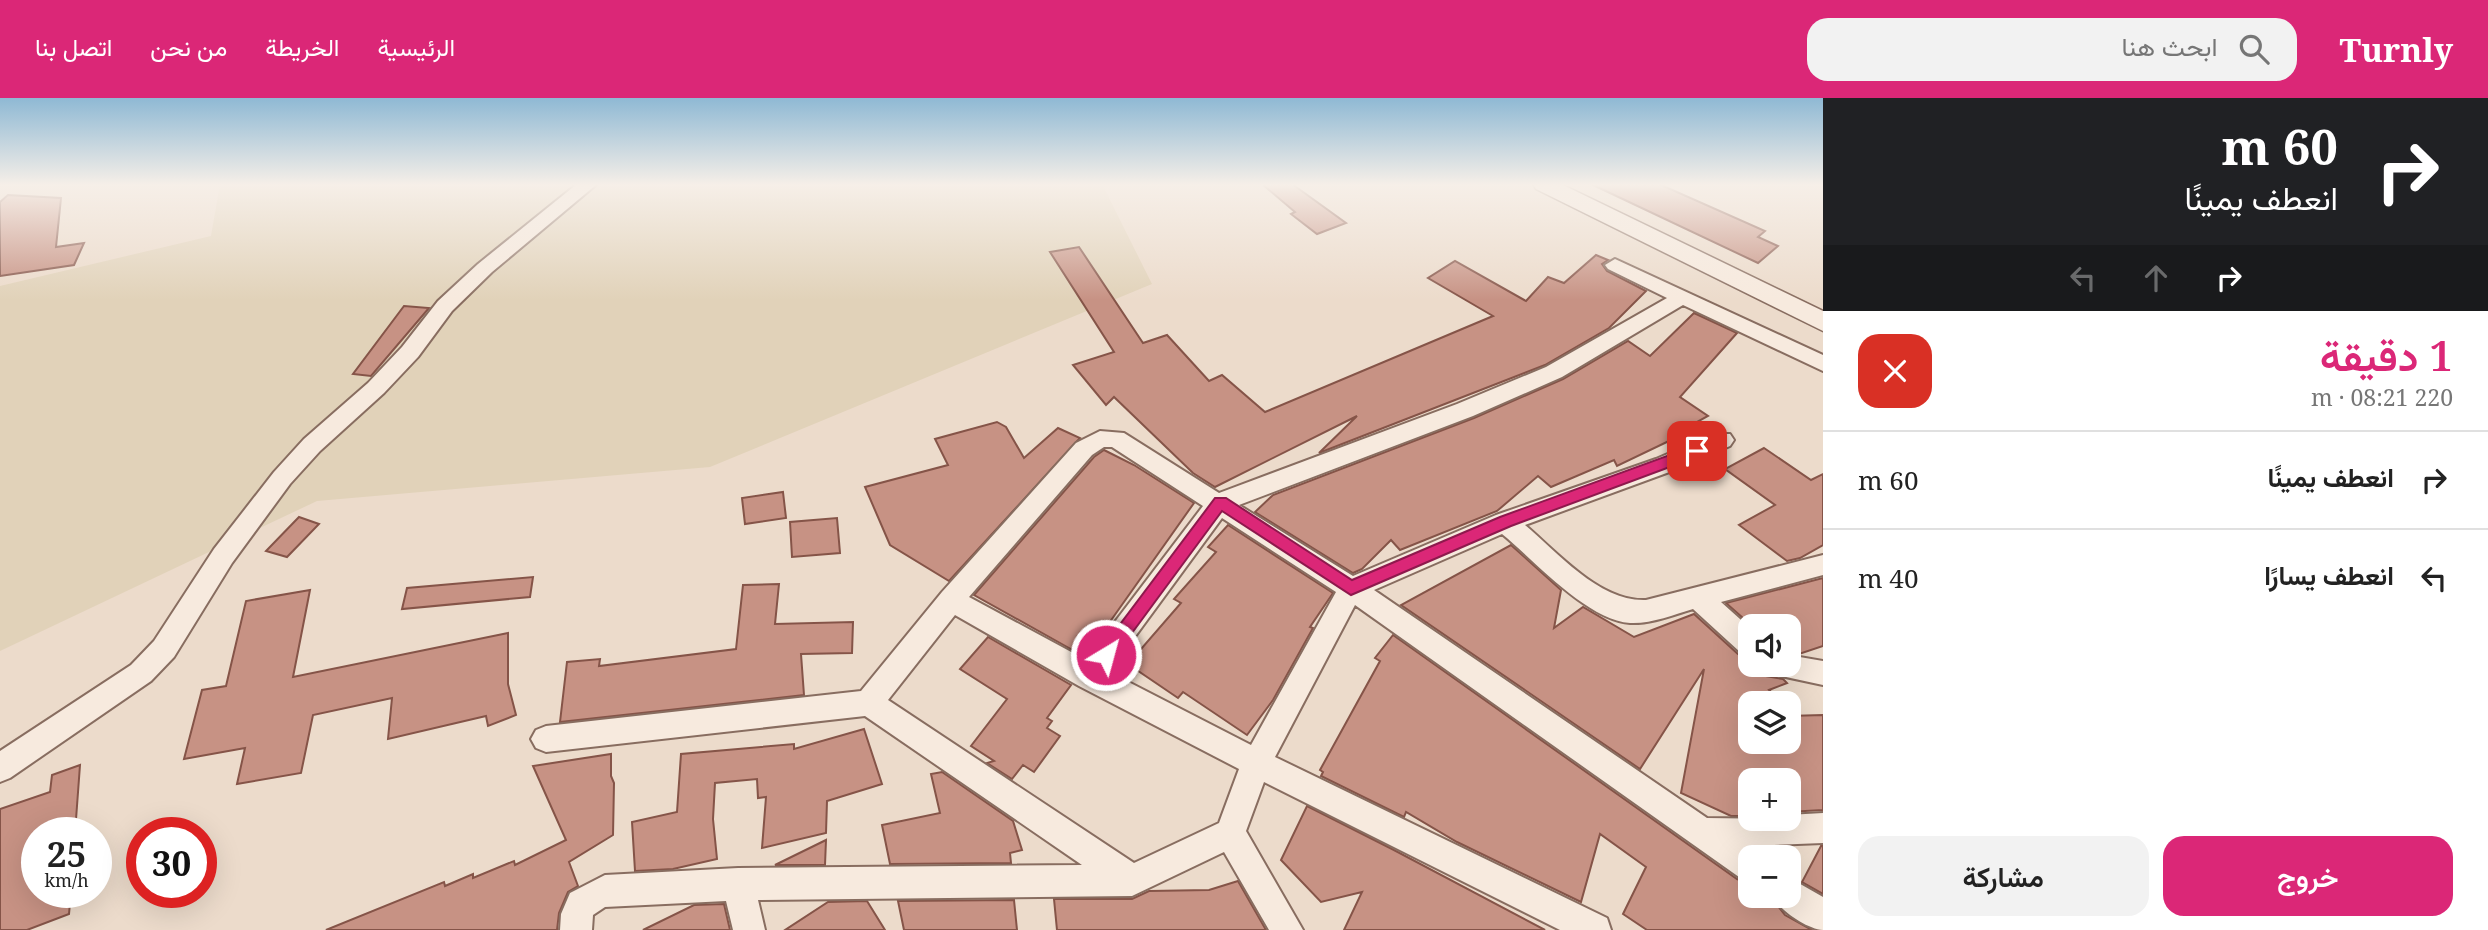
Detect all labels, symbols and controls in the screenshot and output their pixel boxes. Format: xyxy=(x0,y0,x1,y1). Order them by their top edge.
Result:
search box xyxy=(1807,18,2297,81)
text: Turnly xyxy=(2339,27,2453,72)
text: ابحث هنا xyxy=(2121,28,2217,64)
text: اتصل بنا xyxy=(35,30,112,63)
text: من نحن xyxy=(150,30,227,63)
text: الخريطة xyxy=(265,30,339,63)
text: الرئيسية xyxy=(377,30,455,63)
icon: search xyxy=(2235,30,2273,68)
text: 60 m xyxy=(2222,113,2338,179)
icon: right xyxy=(2362,126,2453,217)
text: انعطف يمينًا xyxy=(2184,176,2338,219)
icon: left xyxy=(2064,259,2102,297)
icon: ahead xyxy=(2137,259,2175,297)
icon: right xyxy=(2210,259,2248,297)
text: 1 دقيقة xyxy=(2320,326,2453,383)
button: close xyxy=(1858,334,1932,408)
text: 220 m · 08:21 xyxy=(2311,381,2453,413)
pin xyxy=(1667,421,1727,481)
icon: arrive xyxy=(1678,432,1716,470)
text: انعطف يمينًا xyxy=(2267,459,2394,495)
icon: right xyxy=(2415,461,2453,499)
text: 60 m xyxy=(1858,462,1918,498)
text: انعطف يسارًا xyxy=(2264,557,2394,593)
icon: left xyxy=(2415,559,2453,597)
text: 40 m xyxy=(1858,560,1918,596)
map controls xyxy=(1738,614,1801,908)
button: sound xyxy=(1738,614,1801,677)
position arrow xyxy=(1069,618,1143,692)
button: layers xyxy=(1738,691,1801,754)
button: + xyxy=(1738,768,1801,831)
speed limit sign: 30 xyxy=(126,817,217,908)
text: 25 xyxy=(47,830,86,877)
button: مشاركة xyxy=(1858,836,2149,916)
button: خروج xyxy=(2163,836,2453,916)
button: − xyxy=(1738,845,1801,908)
text: km/h xyxy=(44,868,89,892)

